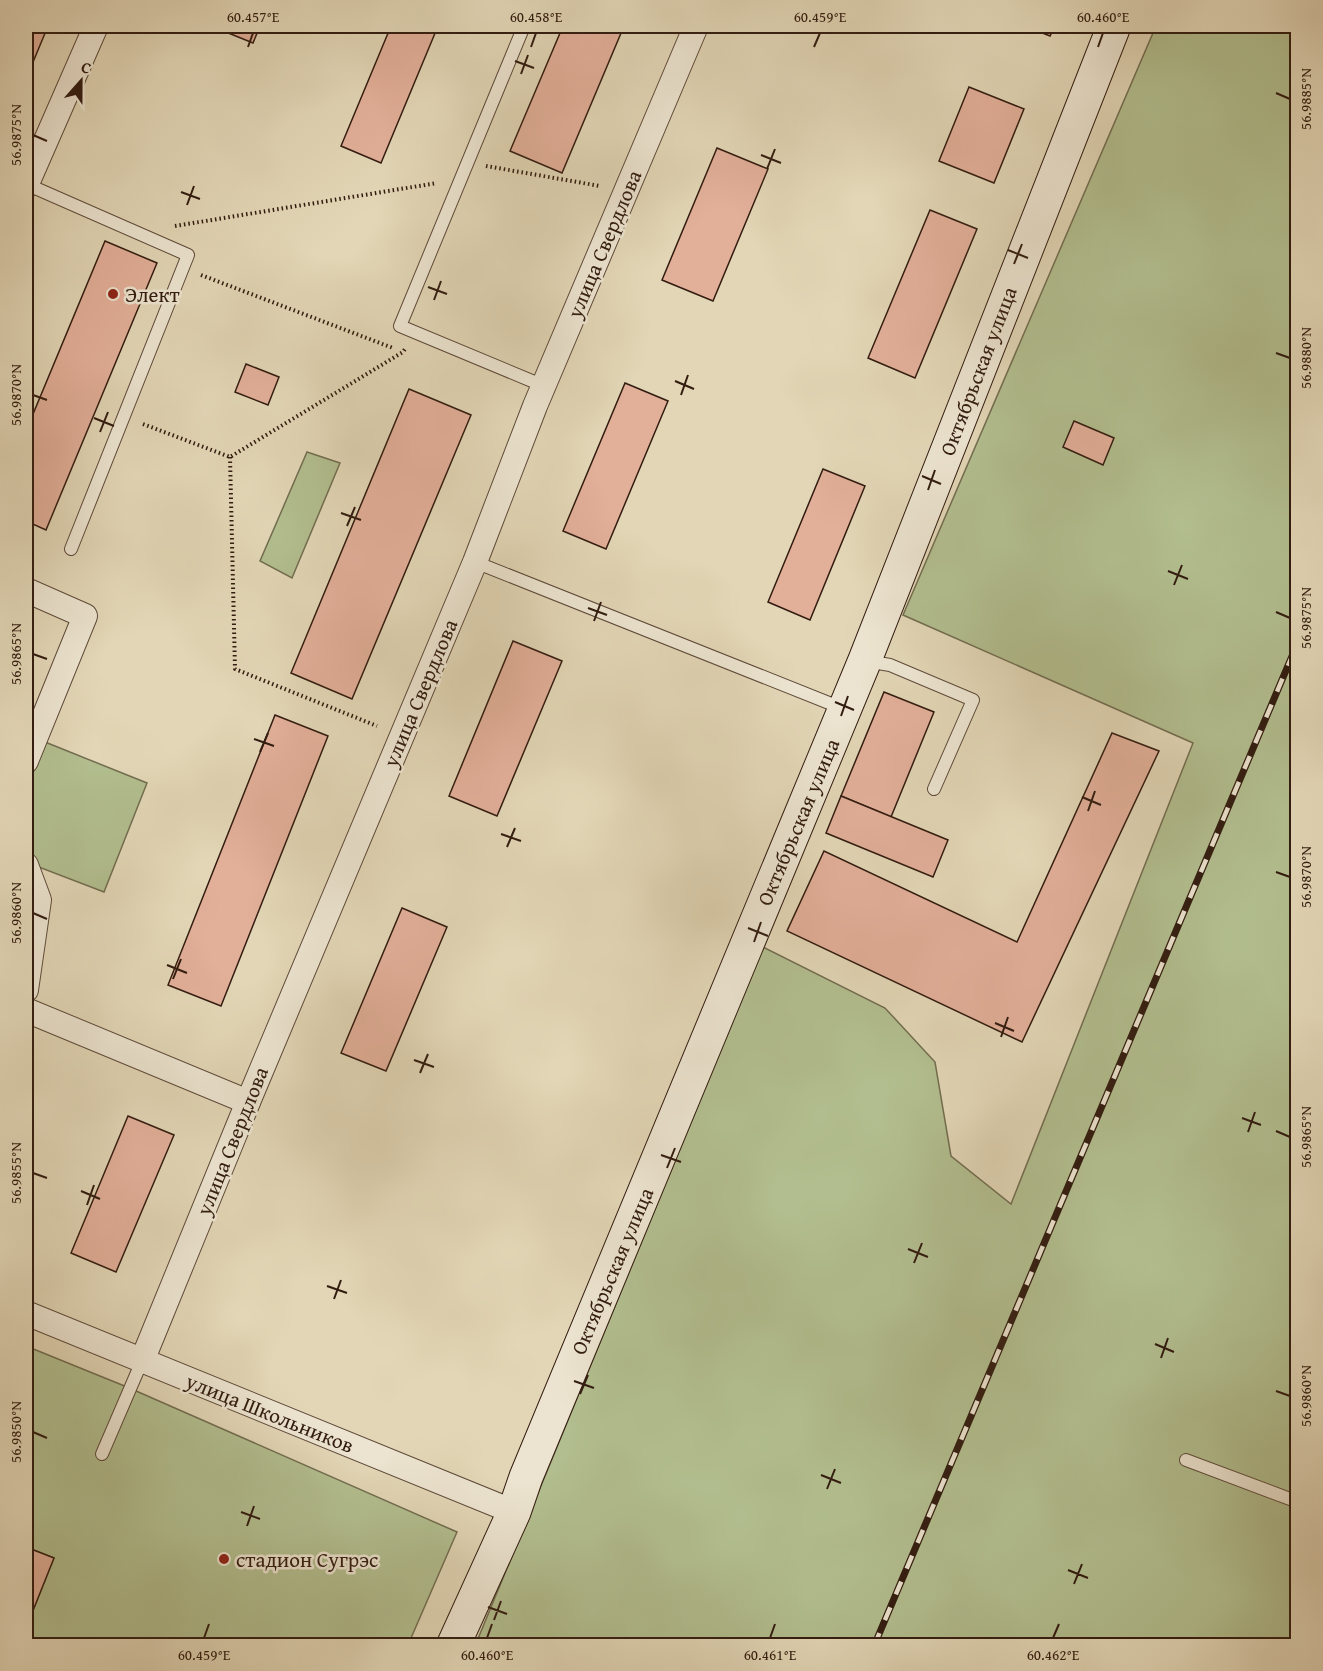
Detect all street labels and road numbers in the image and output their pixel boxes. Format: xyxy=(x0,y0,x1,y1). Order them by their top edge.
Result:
street label: улица Свердлова xyxy=(558,165,649,324)
street label: Октябрьская улица xyxy=(931,282,1025,460)
street label: улица Свердлова xyxy=(374,614,465,773)
street label: Октябрьская улица xyxy=(749,734,847,910)
street label: улица Свердлова xyxy=(188,1062,276,1221)
street label: Октябрьская улица xyxy=(563,1183,661,1359)
street label: улица Школьников xyxy=(180,1365,359,1461)

